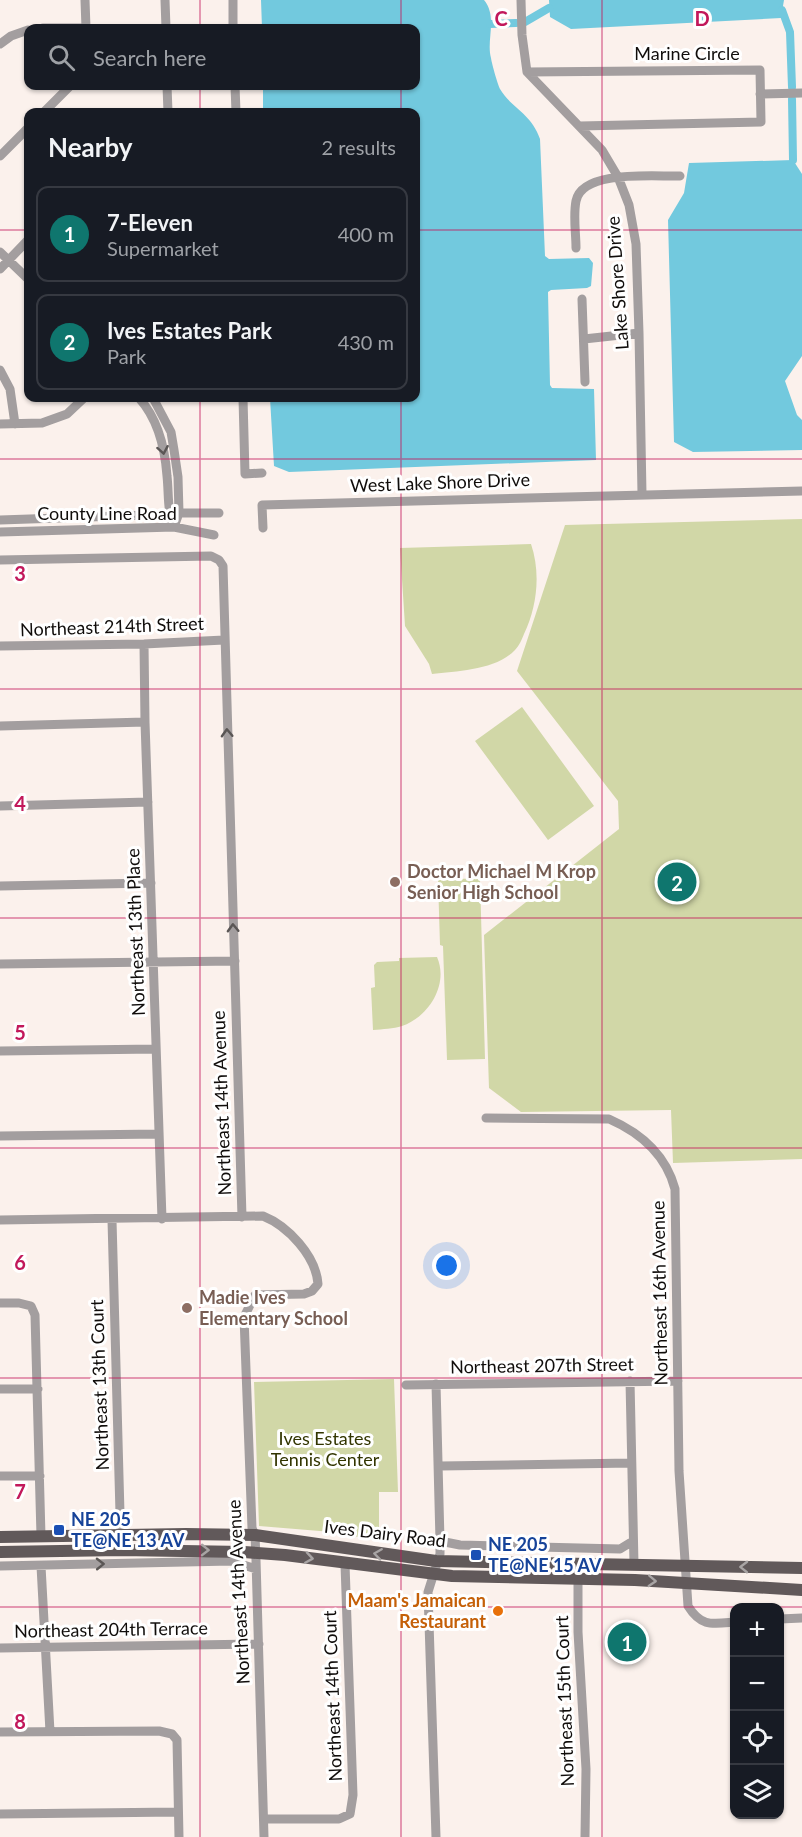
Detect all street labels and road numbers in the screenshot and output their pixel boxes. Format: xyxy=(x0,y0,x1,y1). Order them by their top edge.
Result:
street label: Marine Circle xyxy=(634,42,740,64)
street label: Lake Shore Drive xyxy=(601,215,633,351)
street label: West Lake Shore Drive xyxy=(350,468,530,496)
street label: County Line Road xyxy=(37,502,177,524)
street label: Northeast 214th Street xyxy=(20,612,205,640)
street label: Northeast 13th Place xyxy=(121,848,149,1016)
street label: Northeast 14th Avenue xyxy=(207,1010,235,1196)
street label: Northeast 16th Avenue xyxy=(646,1200,672,1386)
street label: Northeast 13th Court xyxy=(85,1299,113,1471)
street label: Northeast 207th Street xyxy=(450,1352,635,1378)
street label: Northeast 14th Avenue xyxy=(222,1499,254,1685)
street label: Ives Dairy Road xyxy=(323,1515,447,1551)
street label: Northeast 14th Court xyxy=(318,1610,346,1782)
street label: Northeast 15th Court xyxy=(550,1615,578,1787)
street label: Northeast 204th Terrace xyxy=(14,1616,208,1642)

